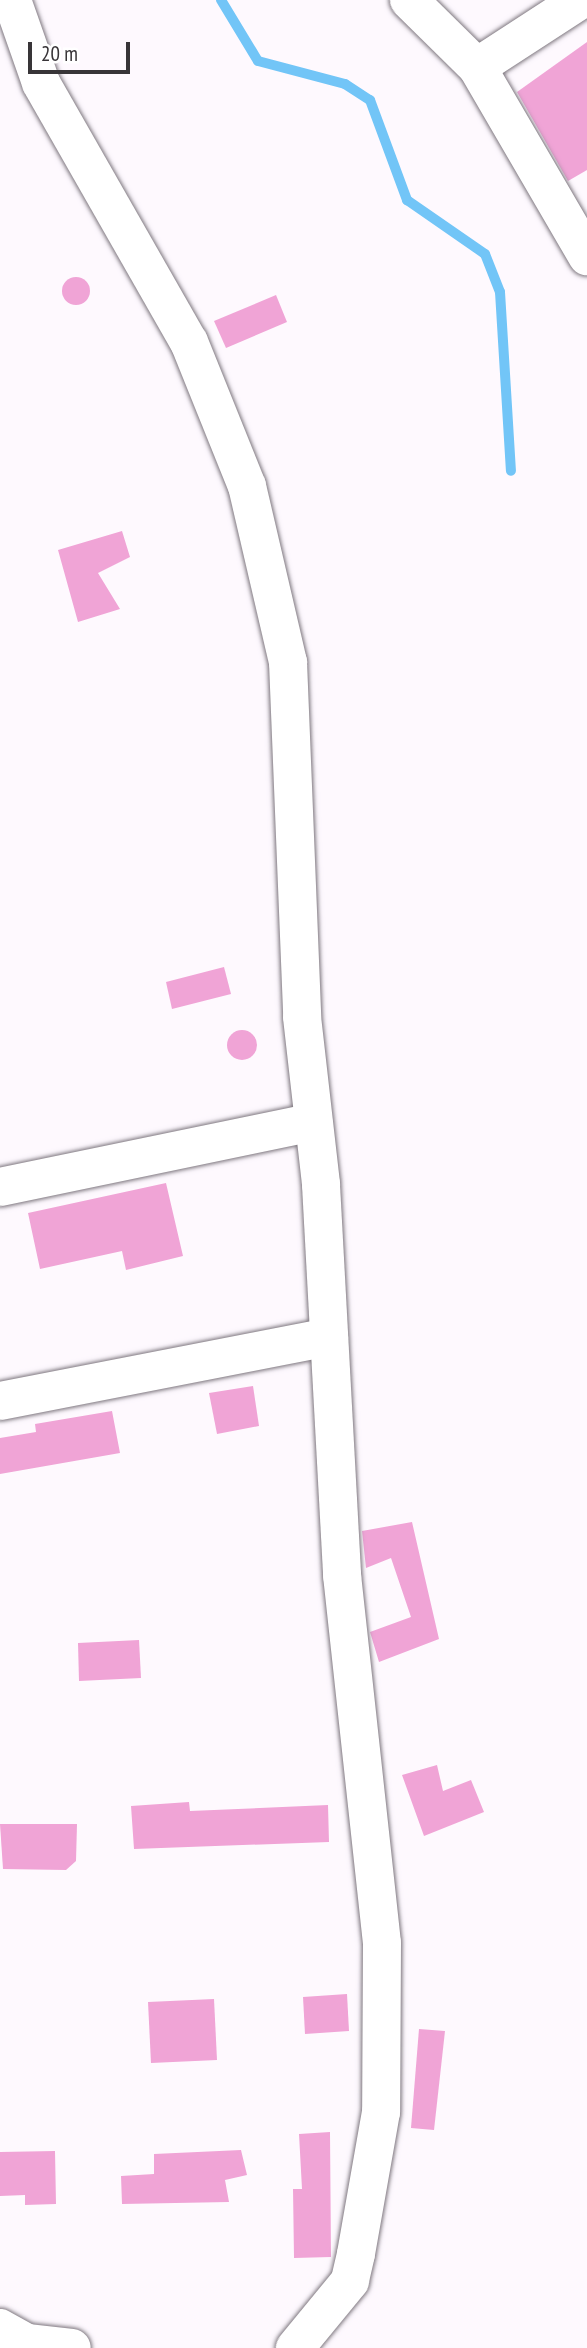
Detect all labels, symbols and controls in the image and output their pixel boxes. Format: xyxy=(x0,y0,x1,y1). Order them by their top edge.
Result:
scale bar xyxy=(32,28,133,72)
text: 20 m xyxy=(41,40,78,67)

